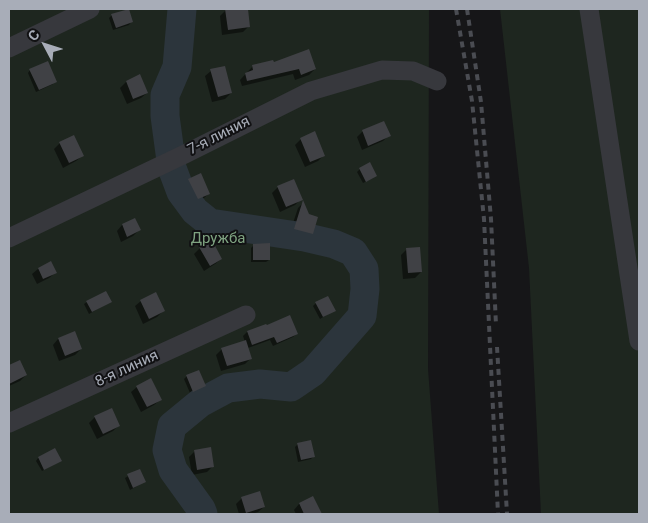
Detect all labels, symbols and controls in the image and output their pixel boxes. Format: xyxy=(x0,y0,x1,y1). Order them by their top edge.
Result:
north arrow xyxy=(20,20,70,70)
text: С xyxy=(24,27,43,44)
street label: 7-я линия xyxy=(185,113,253,159)
park label: Дружба xyxy=(191,230,245,248)
street label: 8-я линия xyxy=(93,347,161,391)

